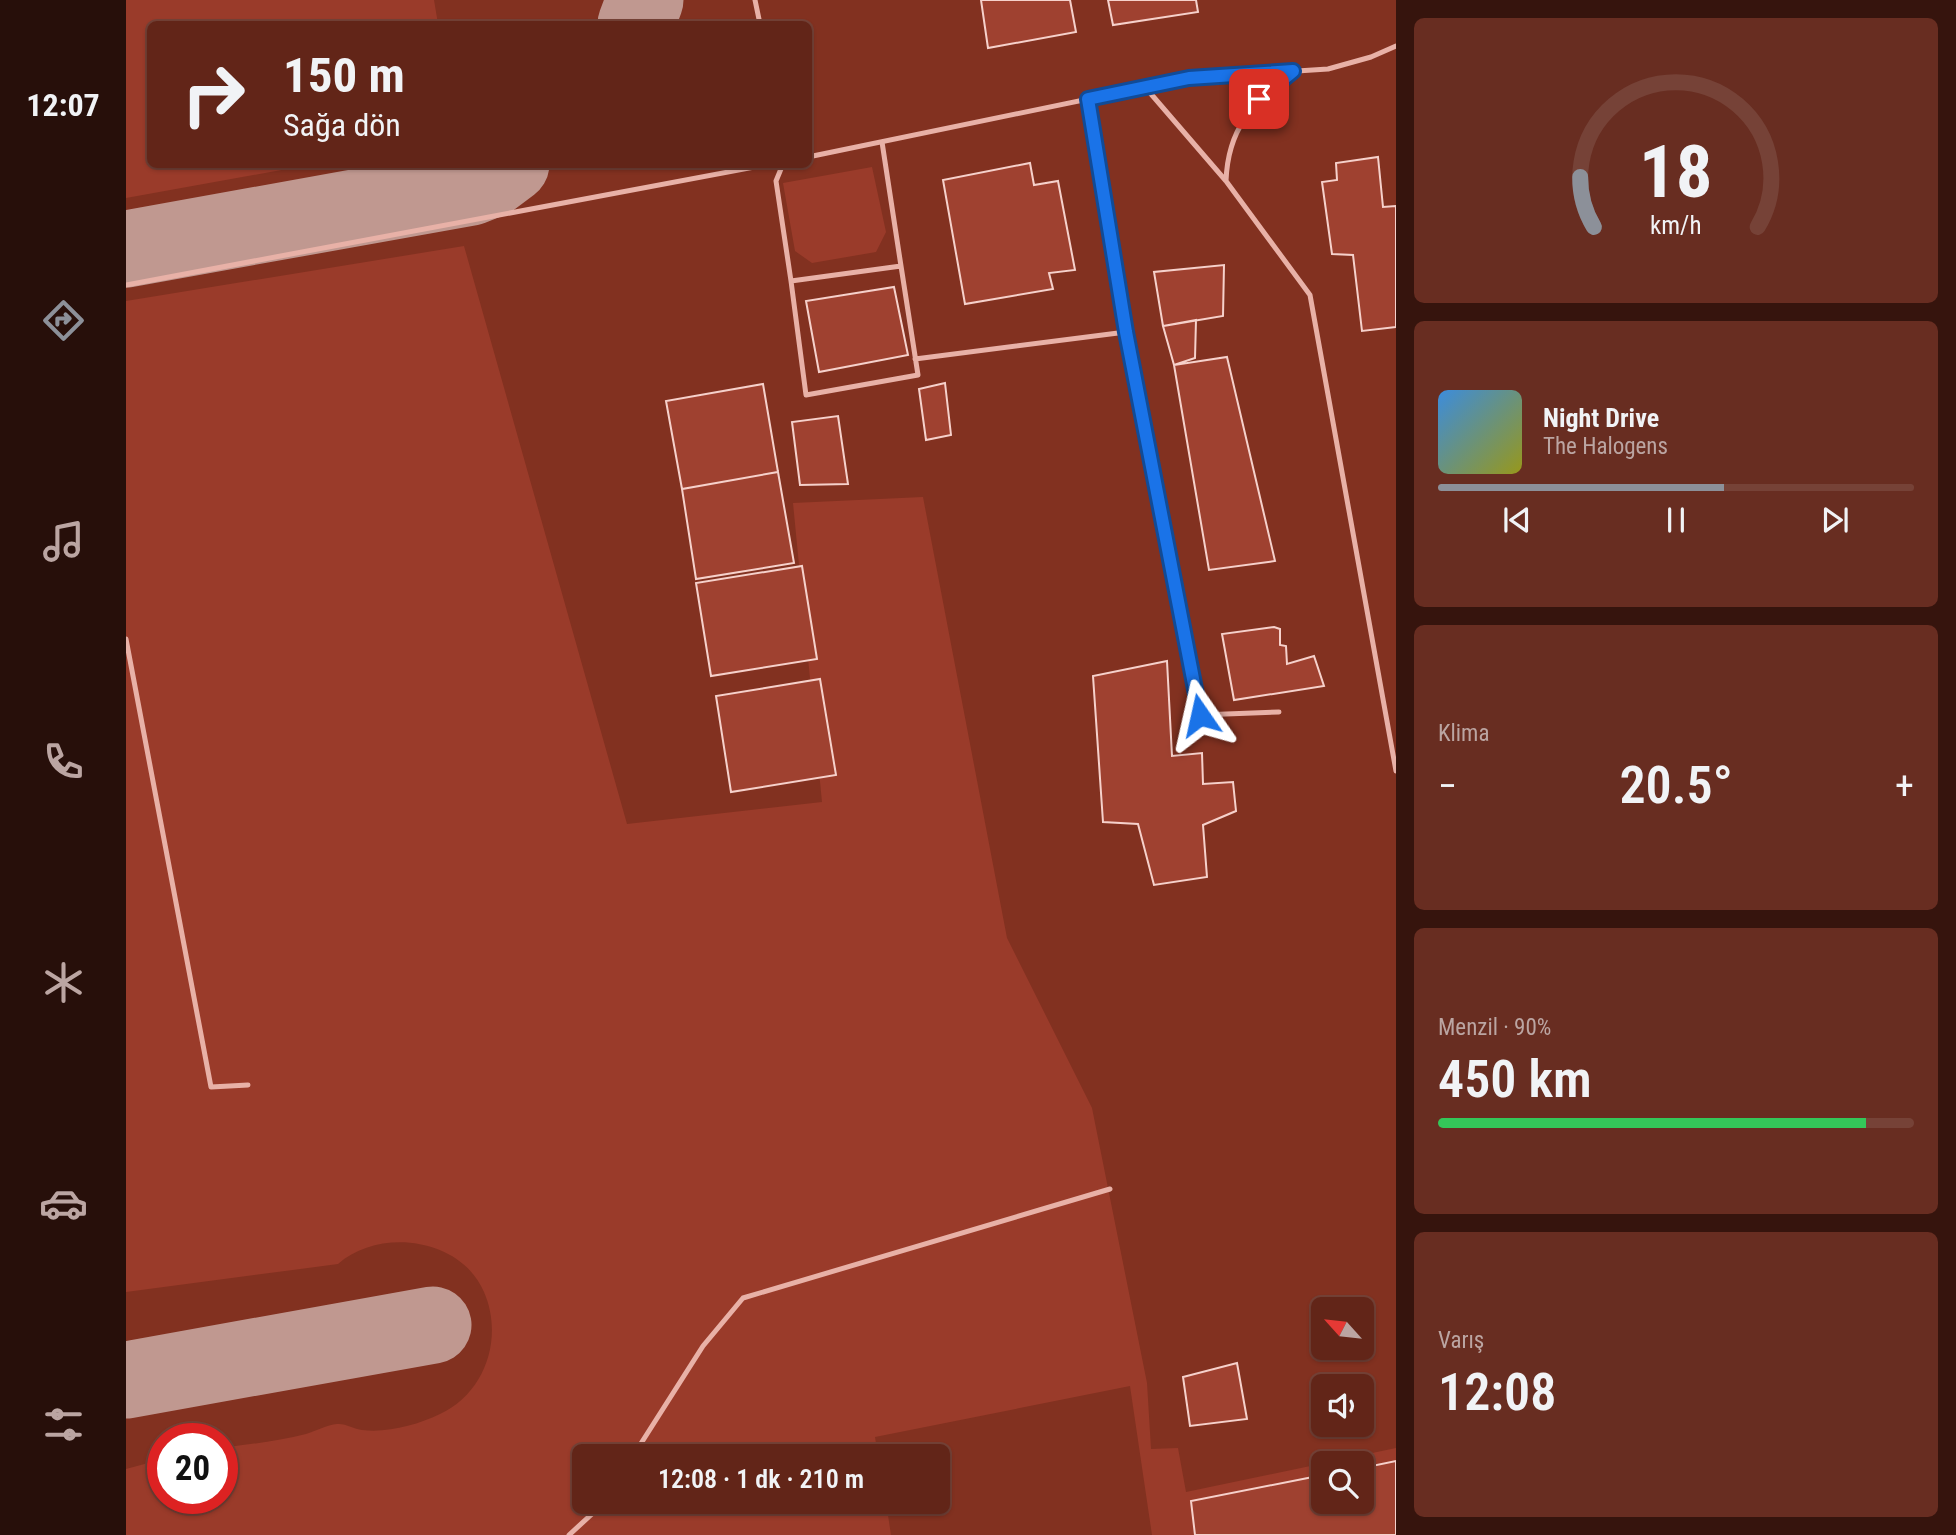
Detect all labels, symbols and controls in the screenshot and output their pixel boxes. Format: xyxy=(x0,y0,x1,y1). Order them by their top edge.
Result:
text: 150 m xyxy=(283,47,405,104)
icon: right xyxy=(168,49,259,140)
pin xyxy=(1229,69,1289,129)
icon: arrive xyxy=(1240,80,1278,118)
text: 12:07 xyxy=(26,86,100,124)
text: Sağa dön xyxy=(283,106,401,144)
text: 18 xyxy=(1639,129,1713,215)
text: km/h xyxy=(1650,211,1702,240)
icon: directions xyxy=(39,296,88,345)
text: Night Drive xyxy=(1543,403,1659,433)
text: The Halogens xyxy=(1543,433,1668,460)
icon: previous xyxy=(1498,501,1536,539)
icon: pause xyxy=(1657,501,1695,539)
icon: next xyxy=(1816,501,1854,539)
icon: music xyxy=(39,517,88,566)
position arrow xyxy=(1163,678,1237,752)
text: Klima xyxy=(1438,720,1489,747)
icon: phone xyxy=(39,737,88,786)
text: 20.5° xyxy=(1619,755,1733,816)
text: − xyxy=(1438,764,1457,808)
text: + xyxy=(1895,764,1914,808)
icon: climate xyxy=(39,958,88,1007)
text: Menzil · 90% xyxy=(1438,1014,1551,1041)
text: 450 km xyxy=(1438,1049,1592,1110)
icon: car xyxy=(39,1179,88,1228)
north arrow xyxy=(1311,1297,1374,1360)
map controls xyxy=(1311,1297,1374,1514)
text: Varış xyxy=(1438,1327,1484,1354)
text: 12:08 xyxy=(1438,1362,1556,1423)
button: sound xyxy=(1311,1374,1374,1437)
icon: filters xyxy=(39,1400,88,1449)
speed limit sign: 20 xyxy=(147,1423,238,1514)
button: search xyxy=(1311,1451,1374,1514)
text: 12:08 · 1 dk · 210 m xyxy=(658,1464,864,1494)

